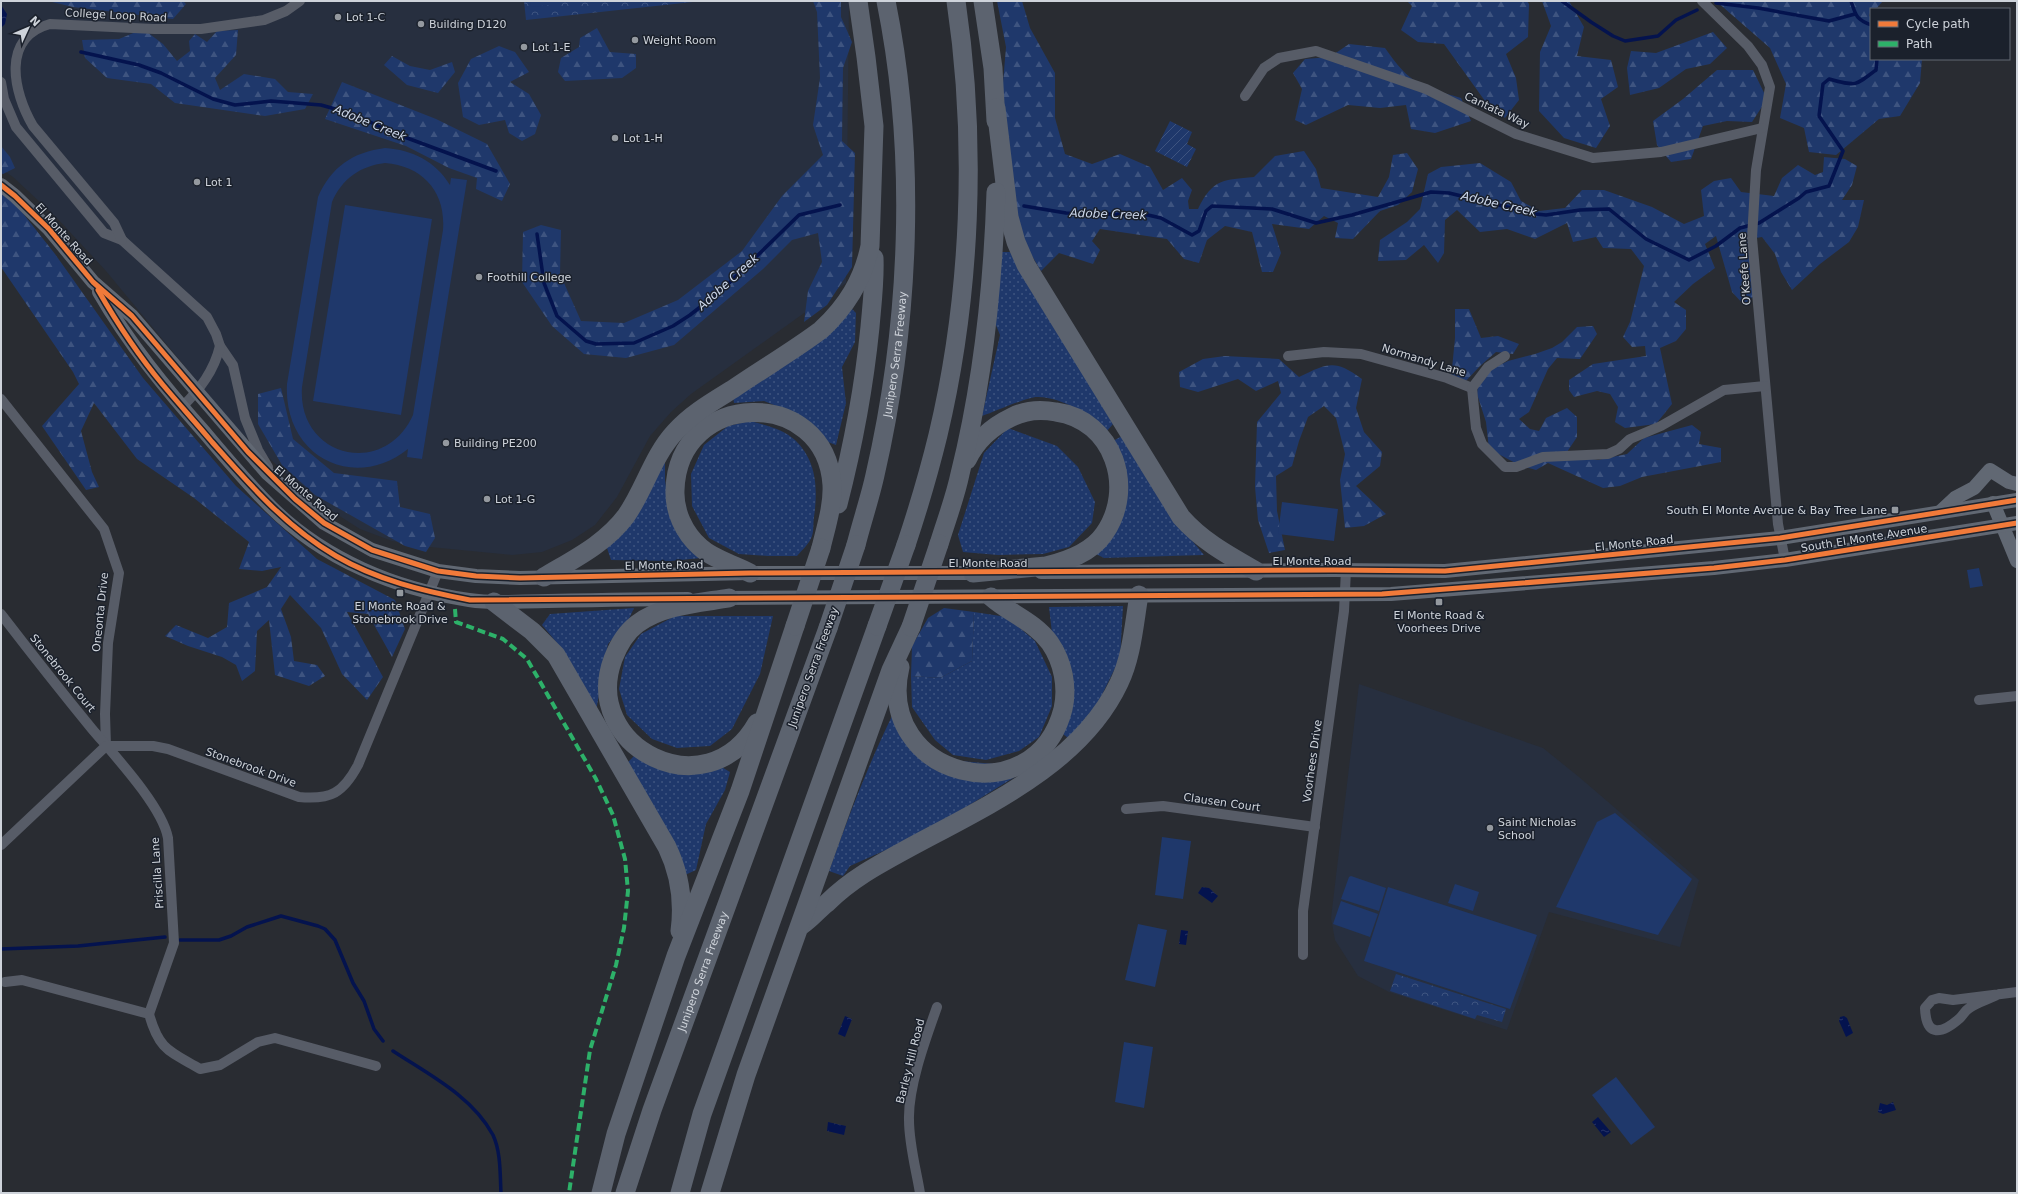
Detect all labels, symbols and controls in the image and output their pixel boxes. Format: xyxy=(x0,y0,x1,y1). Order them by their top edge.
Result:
street label: College Loop Road xyxy=(65,6,167,25)
north arrow xyxy=(8,8,48,48)
legend xyxy=(1870,8,2010,60)
place label: Lot 1-C xyxy=(346,11,385,24)
marker: Lot 1-C xyxy=(333,12,343,22)
text: N xyxy=(27,14,43,29)
text: Cycle path xyxy=(1906,17,1970,31)
place label: Building D120 xyxy=(429,18,507,31)
marker: Building D120 xyxy=(416,19,426,29)
place label: Weight Room xyxy=(643,34,716,47)
marker: Weight Room xyxy=(630,35,640,45)
text: Path xyxy=(1906,37,1932,51)
place label: Lot 1-E xyxy=(532,41,570,54)
marker: Lot 1-E xyxy=(519,42,529,52)
street label: Cantata Way xyxy=(1462,90,1532,131)
water label: Adobe Creek xyxy=(331,102,409,144)
place label: Lot 1-H xyxy=(623,132,663,145)
marker: Lot 1-H xyxy=(610,133,620,143)
place label: Lot 1 xyxy=(205,176,232,189)
marker: Lot 1 xyxy=(192,177,202,187)
water label: Adobe Creek xyxy=(1459,188,1539,220)
street label: El Monte Road xyxy=(32,201,95,268)
water label: Adobe Creek xyxy=(1068,206,1148,222)
street label: O'Keefe Lane xyxy=(1735,232,1754,306)
water label: Adobe Creek xyxy=(694,250,762,314)
place label: Foothill College xyxy=(487,271,572,284)
marker: Foothill College xyxy=(474,272,484,282)
street label: Junipero Serra Freeway xyxy=(881,290,910,419)
street label: Normandy Lane xyxy=(1380,341,1468,380)
place label: Building PE200 xyxy=(454,437,537,450)
marker: Building PE200 xyxy=(441,438,451,448)
street label: El Monte Road xyxy=(271,463,340,524)
place label: Lot 1-G xyxy=(495,493,535,506)
marker: Lot 1-G xyxy=(482,494,492,504)
place label: South El Monte Avenue & Bay Tree Lane xyxy=(1667,504,1887,517)
marker: South El Monte Avenue & Bay Tree Lane xyxy=(1890,505,1900,515)
street label: South El Monte Avenue xyxy=(1800,522,1928,555)
street label: El Monte Road xyxy=(1594,533,1674,554)
street label: El Monte Road xyxy=(1273,555,1351,568)
street label: El Monte Road xyxy=(949,557,1027,570)
street label: El Monte Road xyxy=(624,558,704,573)
street label: Oneonta Drive xyxy=(90,571,111,653)
marker: El Monte Road & Stonebrook Drive xyxy=(395,588,405,598)
marker: El Monte Road & Voorhees Drive xyxy=(1434,597,1444,607)
place label: El Monte Road & Stonebrook Drive xyxy=(352,600,448,626)
street label: Junipero Serra Freeway xyxy=(785,605,841,730)
place label: El Monte Road & Voorhees Drive xyxy=(1394,609,1485,635)
street label: Stonebrook Court xyxy=(27,632,98,715)
street label: Voorhees Drive xyxy=(1300,719,1325,803)
street label: Stonebrook Drive xyxy=(204,745,298,790)
street label: Clausen Court xyxy=(1183,791,1262,814)
place label: Saint Nicholas School xyxy=(1498,816,1576,842)
marker: Saint Nicholas School xyxy=(1485,823,1495,833)
street label: Priscilla Lane xyxy=(148,836,166,909)
street label: Junipero Serra Freeway xyxy=(675,909,731,1034)
street label: Barley Hill Road xyxy=(894,1017,927,1105)

